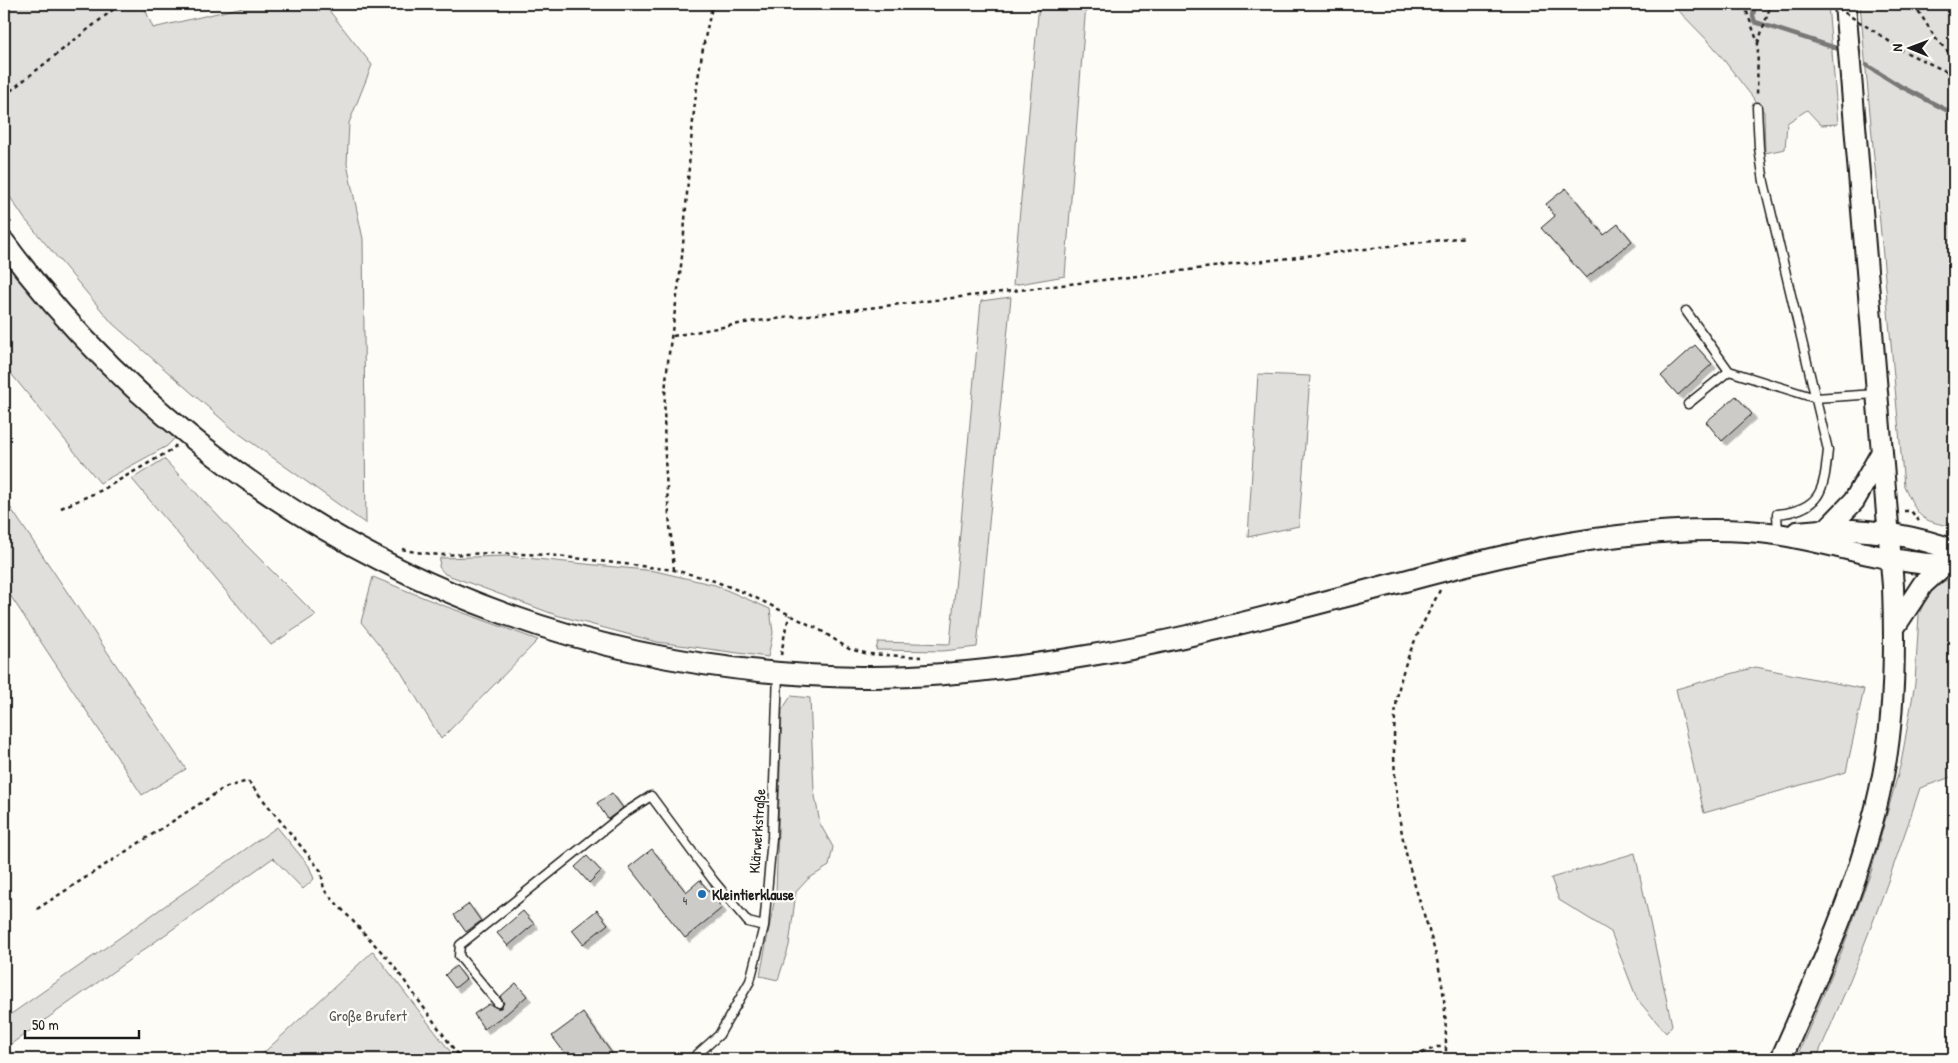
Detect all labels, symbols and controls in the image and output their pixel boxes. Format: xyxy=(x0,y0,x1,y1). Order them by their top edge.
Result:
north arrow xyxy=(1886,22,1936,72)
text: N xyxy=(1887,43,1906,52)
street label: Klärwerkstraße xyxy=(744,788,770,874)
place label: Kleintierklause xyxy=(712,884,794,905)
marker: Kleintierklause xyxy=(696,888,708,900)
house number: 4 xyxy=(683,892,688,909)
park label: Große Brufert xyxy=(329,1005,408,1026)
scale bar xyxy=(25,1008,139,1040)
text: 50 m xyxy=(32,1014,59,1035)

